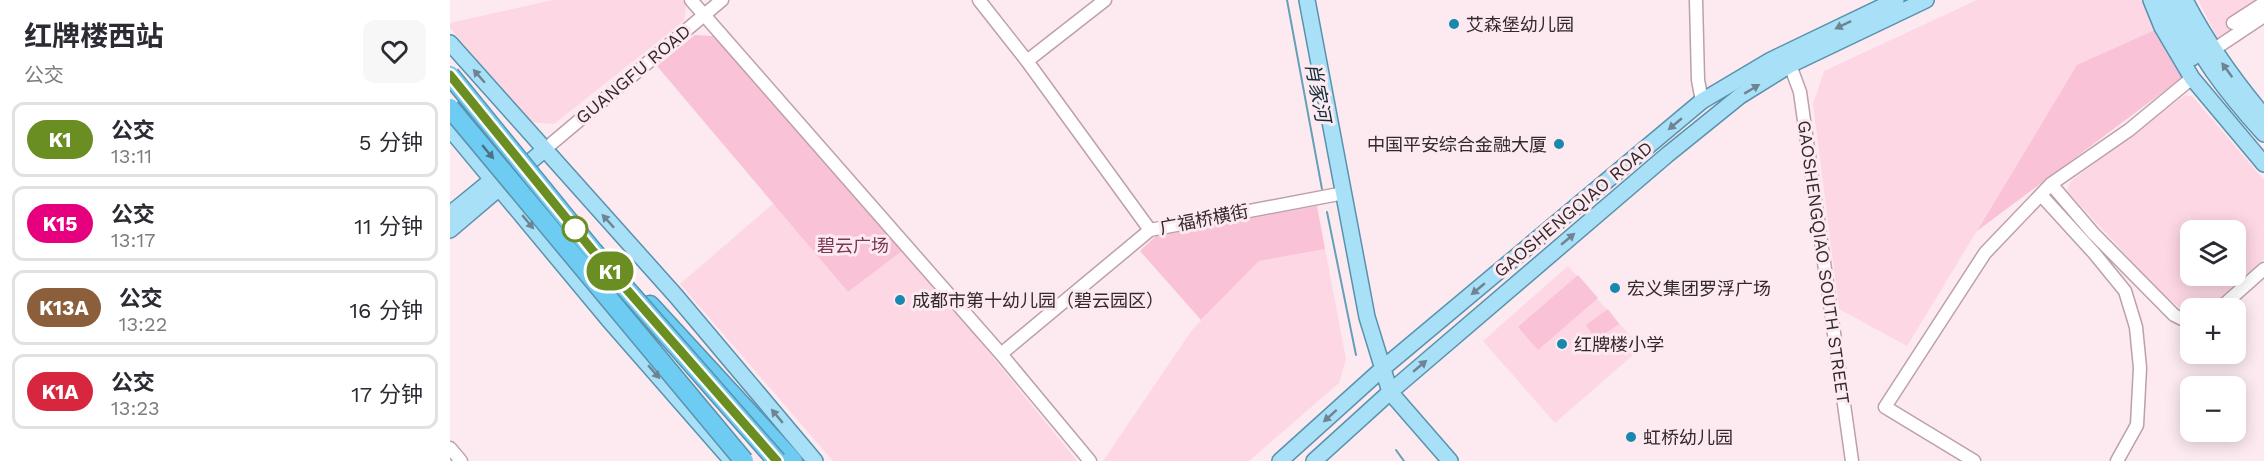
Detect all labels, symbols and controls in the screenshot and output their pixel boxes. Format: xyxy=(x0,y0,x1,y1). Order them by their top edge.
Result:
place label: 艾森堡幼儿园 xyxy=(1466,14,1574,35)
marker: 艾森堡幼儿园 xyxy=(1447,17,1461,31)
text: 红牌楼西站 xyxy=(24,20,164,53)
button: heart xyxy=(363,20,426,83)
street label: GUANGFU ROAD xyxy=(571,20,695,128)
one-way arrow xyxy=(1834,21,1851,30)
water label: 肖家河 xyxy=(1300,60,1336,128)
text: 公交 xyxy=(24,63,64,87)
one-way arrow xyxy=(2221,63,2233,79)
one-way arrow xyxy=(472,68,486,83)
one-way arrow xyxy=(1744,84,1760,95)
one-way arrow xyxy=(1668,117,1683,130)
text: 公交 xyxy=(111,118,155,143)
street label: GAOSHENGQIAO SOUTH STREET xyxy=(1794,119,1854,405)
text: K1 xyxy=(49,127,71,152)
text: 5 分钟 xyxy=(359,130,423,155)
place label: 中国平安综合金融大厦 xyxy=(1367,134,1547,155)
street label: GAOSHENGQIAO ROAD xyxy=(1490,137,1656,281)
marker: 中国平安综合金融大厦 xyxy=(1552,137,1566,151)
text: 13:11 xyxy=(111,144,152,168)
one-way arrow xyxy=(481,144,494,159)
street label: 广福桥横街 xyxy=(1158,200,1250,238)
text: 公交 xyxy=(111,202,155,227)
text: K15 xyxy=(42,211,78,236)
text: 11 分钟 xyxy=(354,214,423,239)
one-way arrow xyxy=(602,214,615,229)
one-way arrow xyxy=(521,215,534,230)
unlabelled marker xyxy=(562,216,588,242)
map controls xyxy=(2180,220,2246,442)
button: layers xyxy=(2180,220,2246,286)
text: 13:17 xyxy=(111,228,155,252)
one-way arrow xyxy=(1560,233,1576,246)
park label: 碧云广场 xyxy=(817,235,889,256)
line badge: K1 xyxy=(583,252,637,290)
text: K1 xyxy=(599,259,621,284)
place label: 宏义集团罗浮广场 xyxy=(1627,278,1771,299)
marker: 宏义集团罗浮广场 xyxy=(1608,281,1622,295)
one-way arrow xyxy=(1470,283,1486,296)
text: 公交 xyxy=(119,286,163,311)
place label: 成都市第十幼儿园（碧云园区） xyxy=(912,290,1164,311)
marker: 成都市第十幼儿园（碧云园区） xyxy=(893,293,907,307)
text: K13A xyxy=(39,295,89,320)
text: 16 分钟 xyxy=(350,298,423,323)
button: + xyxy=(2180,298,2246,364)
text: 13:22 xyxy=(119,312,167,336)
place label: 红牌楼小学 xyxy=(1574,334,1664,355)
marker: 红牌楼小学 xyxy=(1555,337,1569,351)
one-way arrow xyxy=(1412,360,1427,373)
one-way arrow xyxy=(647,364,660,379)
text: 公交 xyxy=(111,370,155,395)
button: − xyxy=(2180,376,2246,442)
text: K1A xyxy=(41,379,79,404)
text: 17 分钟 xyxy=(351,382,423,407)
text: 13:23 xyxy=(111,396,160,420)
one-way arrow xyxy=(771,409,784,424)
one-way arrow xyxy=(1322,409,1337,423)
place label: 虹桥幼儿园 xyxy=(1643,427,1733,448)
marker: 虹桥幼儿园 xyxy=(1624,430,1638,444)

